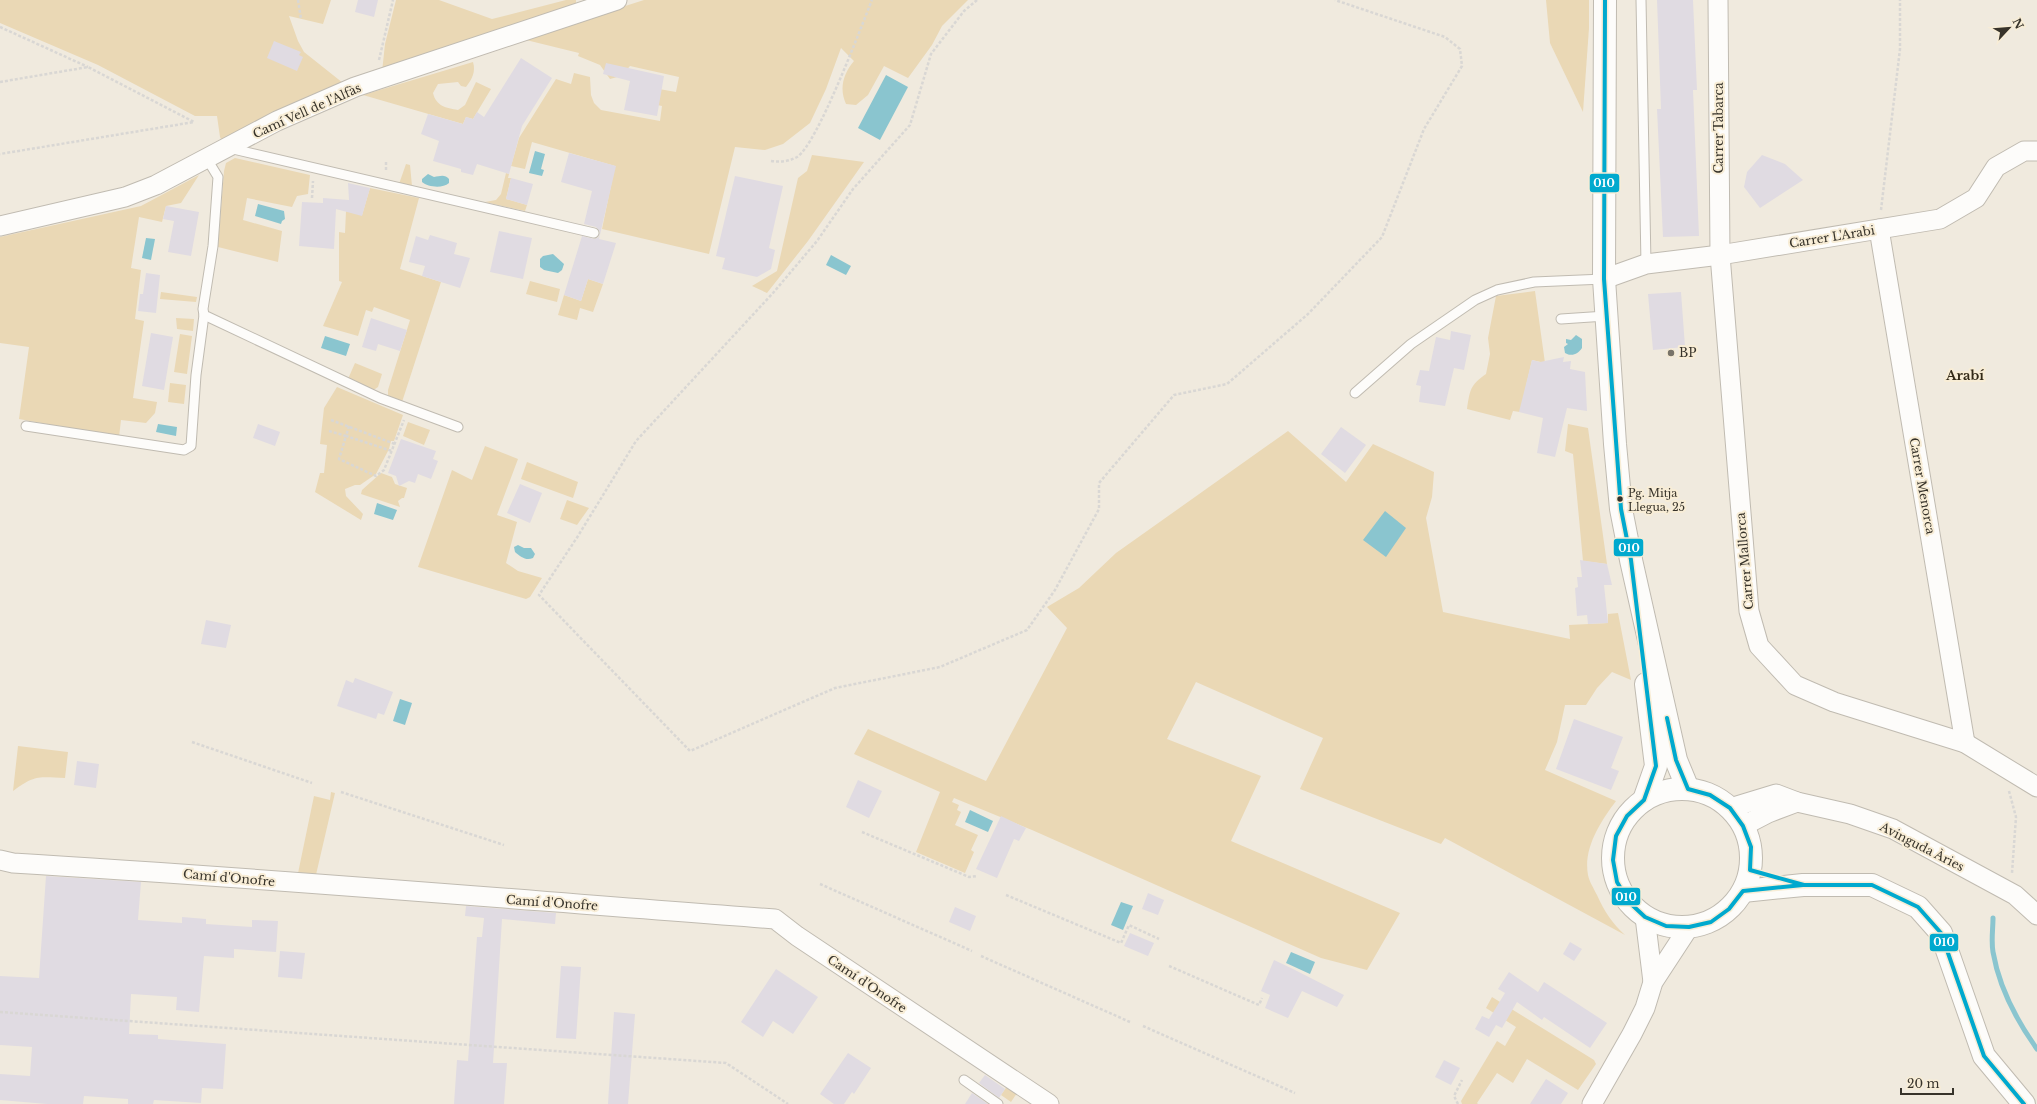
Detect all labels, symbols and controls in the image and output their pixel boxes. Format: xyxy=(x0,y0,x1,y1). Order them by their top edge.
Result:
north arrow xyxy=(1989,8,2029,48)
text: N xyxy=(2009,16,2027,32)
street label: Camí Vell de l'Alfàs xyxy=(250,80,363,141)
street label: Carrer Tabarca xyxy=(1711,82,1726,174)
line badge: 010 xyxy=(1589,173,1620,193)
text: 010 xyxy=(1593,176,1615,190)
street label: Carrer L'Arabi xyxy=(1788,222,1876,251)
place label: BP xyxy=(1679,345,1696,360)
marker: BP xyxy=(1666,348,1676,358)
district label: Arabí xyxy=(1945,367,1984,384)
street label: Carrer Menorca xyxy=(1907,436,1938,536)
place label: Pg. Mitja Llegua, 25 xyxy=(1628,486,1685,514)
marker: Pg. Mitja Llegua, 25 xyxy=(1615,494,1625,504)
street label: Carrer Mallorca xyxy=(1733,512,1756,610)
line badge: 010 xyxy=(1613,538,1644,557)
text: 010 xyxy=(1618,541,1640,555)
street label: Avinguda Àries xyxy=(1877,818,1967,874)
street label: Camí d'Onofre xyxy=(182,866,276,889)
line badge: 010 xyxy=(1611,887,1641,906)
text: 010 xyxy=(1615,890,1637,904)
street label: Camí d'Onofre xyxy=(506,892,599,913)
line badge: 010 xyxy=(1929,933,1959,952)
text: 010 xyxy=(1933,935,1955,949)
street label: Camí d'Onofre xyxy=(825,952,910,1016)
scale bar xyxy=(1901,1070,1953,1096)
text: 20 m xyxy=(1907,1076,1939,1091)

